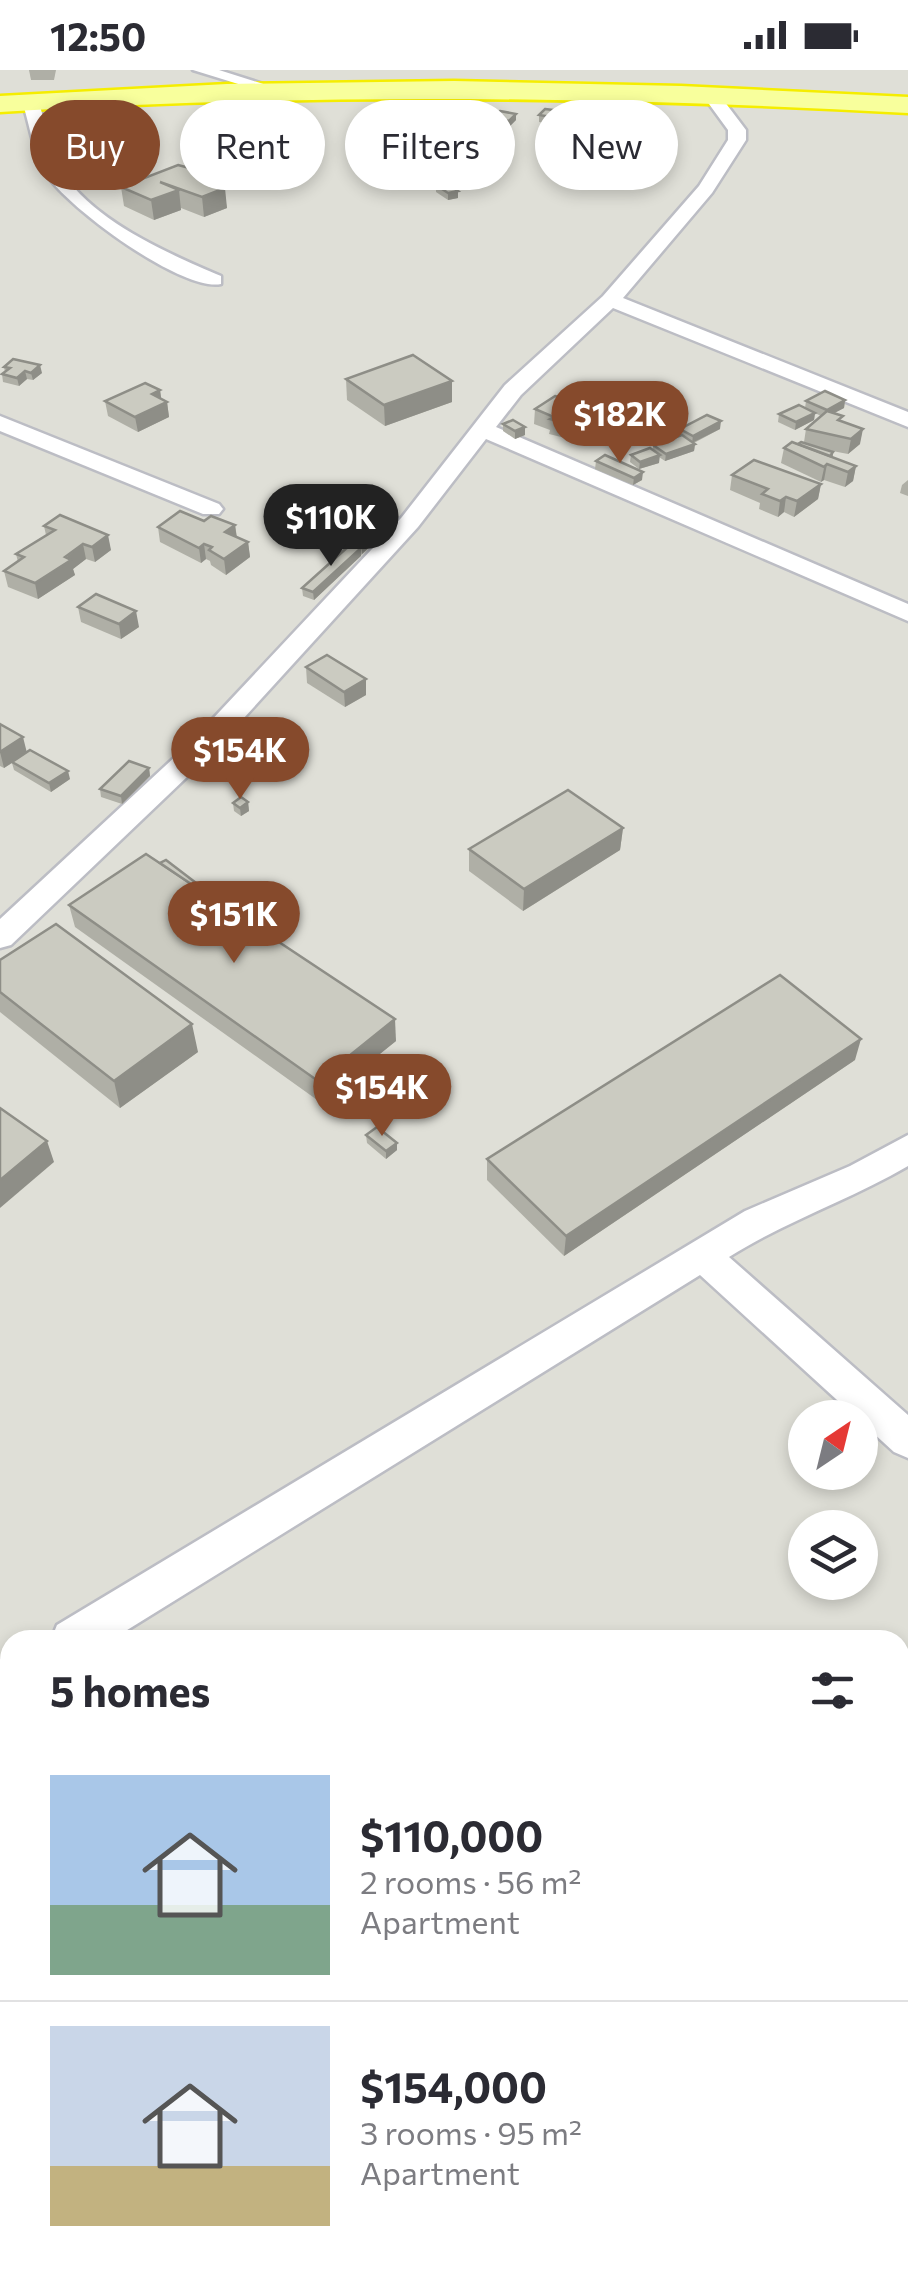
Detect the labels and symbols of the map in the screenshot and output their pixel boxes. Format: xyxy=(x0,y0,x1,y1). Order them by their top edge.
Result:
pin: $182K xyxy=(550,381,690,466)
pin: $110K xyxy=(261,484,401,569)
pin: $154K xyxy=(170,717,310,802)
pin: $151K xyxy=(164,881,304,966)
pin: $154K xyxy=(312,1054,452,1139)
north arrow xyxy=(788,1400,878,1490)

